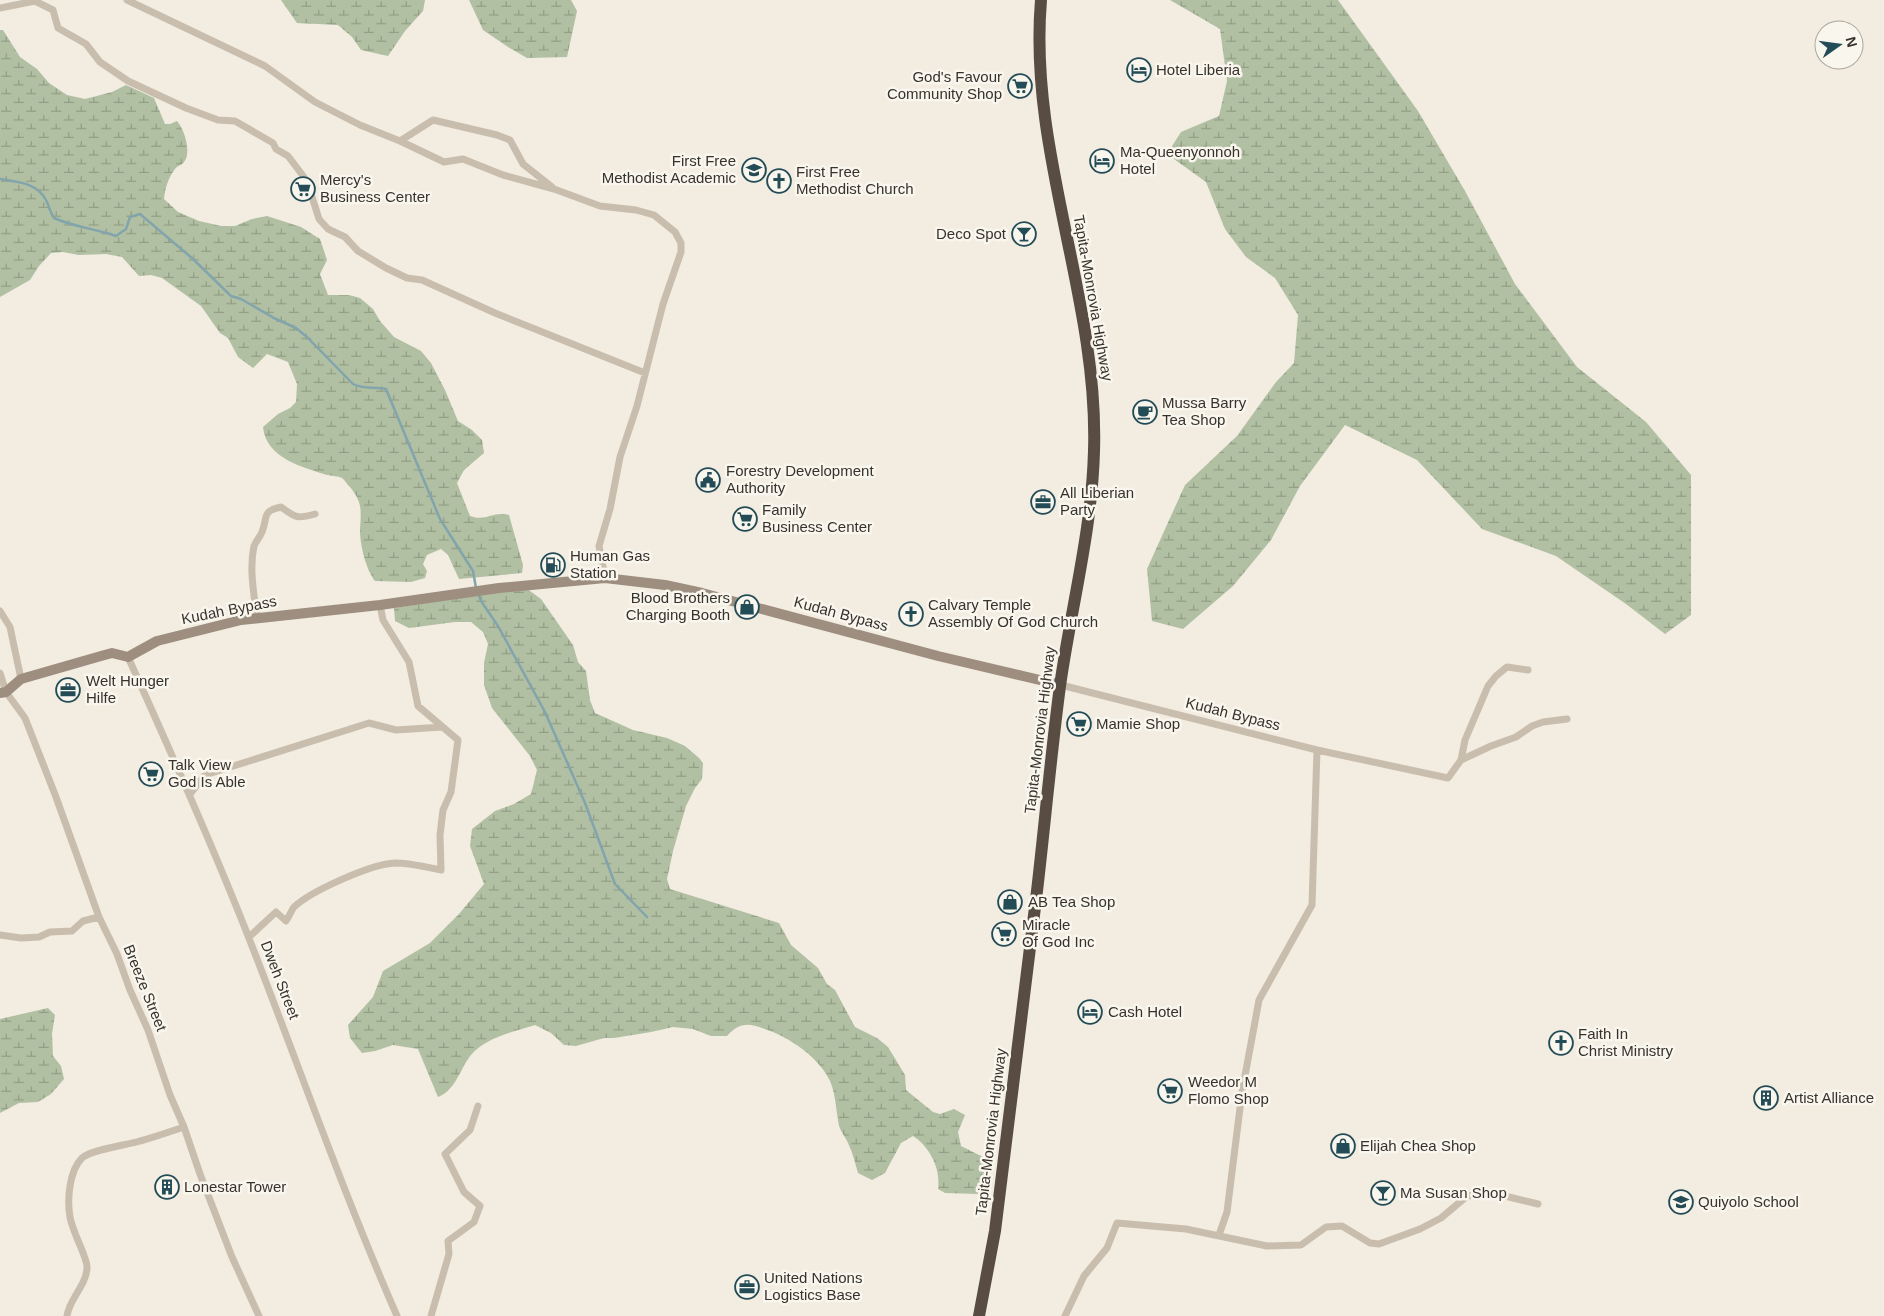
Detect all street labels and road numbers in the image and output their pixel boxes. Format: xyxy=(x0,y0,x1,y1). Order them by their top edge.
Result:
street label: Tapita-Monrovia Highway xyxy=(1070,214,1117,383)
street label: Kudah Bypass xyxy=(180,592,278,627)
street label: Kudah Bypass xyxy=(792,593,890,634)
street label: Tapita-Monrovia Highway xyxy=(1021,645,1058,815)
street label: Kudah Bypass xyxy=(1184,694,1282,733)
street label: Dweh Street xyxy=(258,938,303,1022)
street label: Breeze Street xyxy=(120,942,171,1034)
street label: Tapita-Monrovia Highway xyxy=(972,1047,1009,1217)

